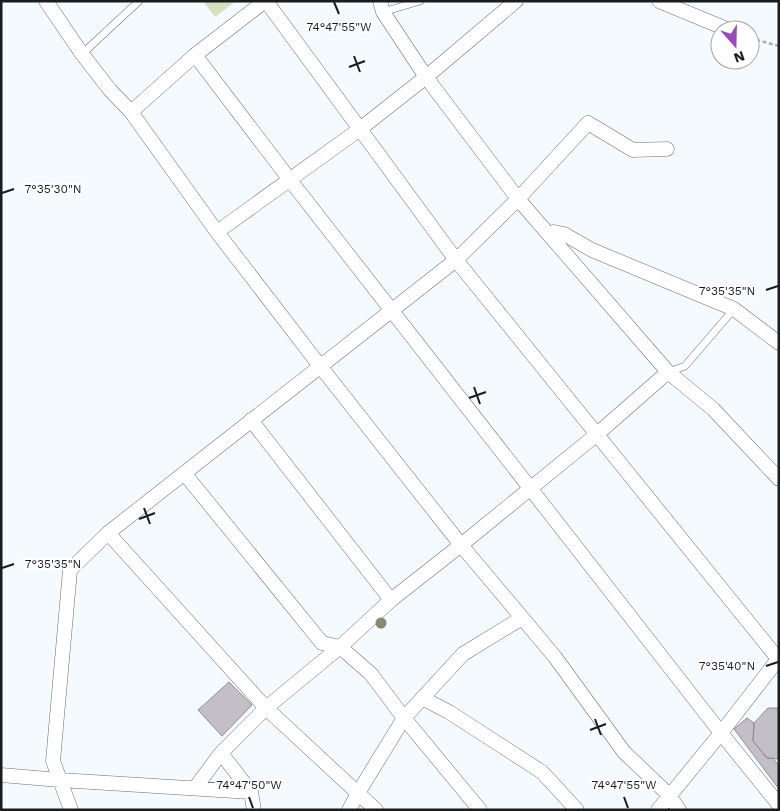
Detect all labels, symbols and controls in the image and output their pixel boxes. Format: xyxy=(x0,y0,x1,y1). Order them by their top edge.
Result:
text: 74°47'55"W xyxy=(306,20,372,34)
north arrow xyxy=(710,20,760,70)
text: N xyxy=(732,48,747,67)
text: 7°35'30"N xyxy=(24,182,82,196)
text: 7°35'35"N xyxy=(699,284,755,298)
text: 7°35'35"N xyxy=(25,557,81,571)
text: 7°35'40"N xyxy=(699,659,755,673)
text: 74°47'50"W xyxy=(216,778,282,792)
text: 74°47'55"W xyxy=(591,778,657,792)

